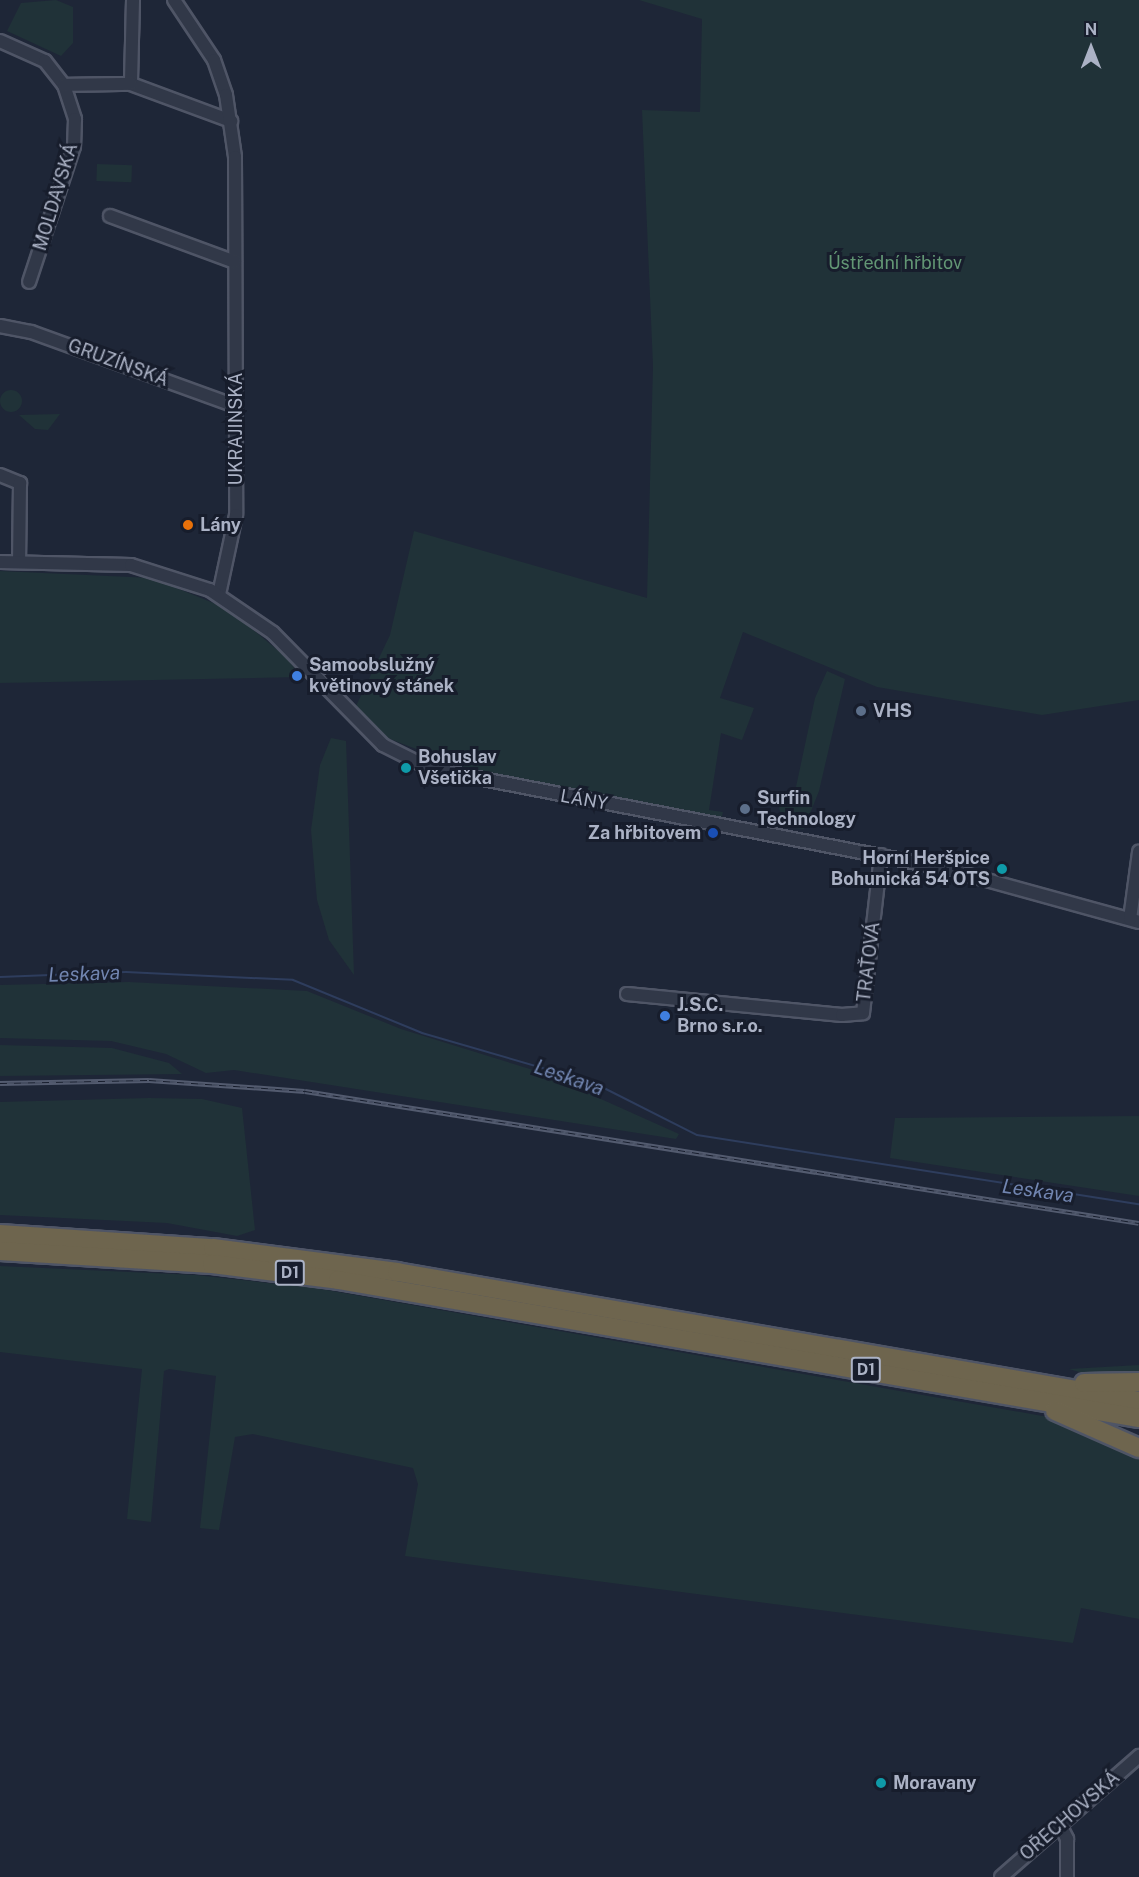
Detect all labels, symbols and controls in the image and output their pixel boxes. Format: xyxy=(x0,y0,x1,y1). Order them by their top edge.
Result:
north arrow xyxy=(1061,18,1121,78)
text: N xyxy=(1085,20,1097,39)
street label: MOLDAVSKÁ xyxy=(29,141,83,253)
park label: Ústřední hřbitov xyxy=(828,252,962,274)
street label: GRUZÍNSKÁ xyxy=(65,335,171,391)
street label: UKRAJINSKÁ xyxy=(225,372,247,486)
place label: Lány xyxy=(200,514,241,536)
marker: Lány xyxy=(181,518,195,532)
place label: Samoobslužný květinový stánek xyxy=(309,655,454,698)
marker: Samoobslužný květinový stánek xyxy=(290,669,304,683)
place label: VHS xyxy=(873,700,912,722)
marker: VHS xyxy=(854,704,868,718)
place label: Bohuslav Všetička xyxy=(418,747,497,789)
marker: Bohuslav Všetička xyxy=(399,761,413,775)
street label: LÁNY xyxy=(559,785,609,815)
place label: Surfin Technology xyxy=(757,788,856,830)
marker: Surfin Technology xyxy=(738,802,752,816)
place label: Za hřbitovem xyxy=(588,822,701,844)
marker: Za hřbitovem xyxy=(706,826,720,840)
place label: Horní Heršpice Bohunická 54 OTS xyxy=(831,848,990,890)
marker: Horní Heršpice Bohunická 54 OTS xyxy=(995,862,1009,876)
street label: TRAŤOVÁ xyxy=(853,921,885,1003)
water label: Leskava xyxy=(47,961,121,987)
place label: J.S.C. Brno s.r.o. xyxy=(677,995,763,1038)
marker: J.S.C. Brno s.r.o. xyxy=(658,1009,672,1023)
water label: Leskava xyxy=(531,1055,607,1101)
water label: Leskava xyxy=(1001,1174,1075,1208)
road number: D1 xyxy=(274,1260,306,1286)
road number: D1 xyxy=(850,1357,882,1383)
street label: OŘECHOVSKÁ xyxy=(1016,1767,1124,1865)
place label: Moravany xyxy=(893,1772,976,1794)
marker: Moravany xyxy=(874,1776,888,1790)

